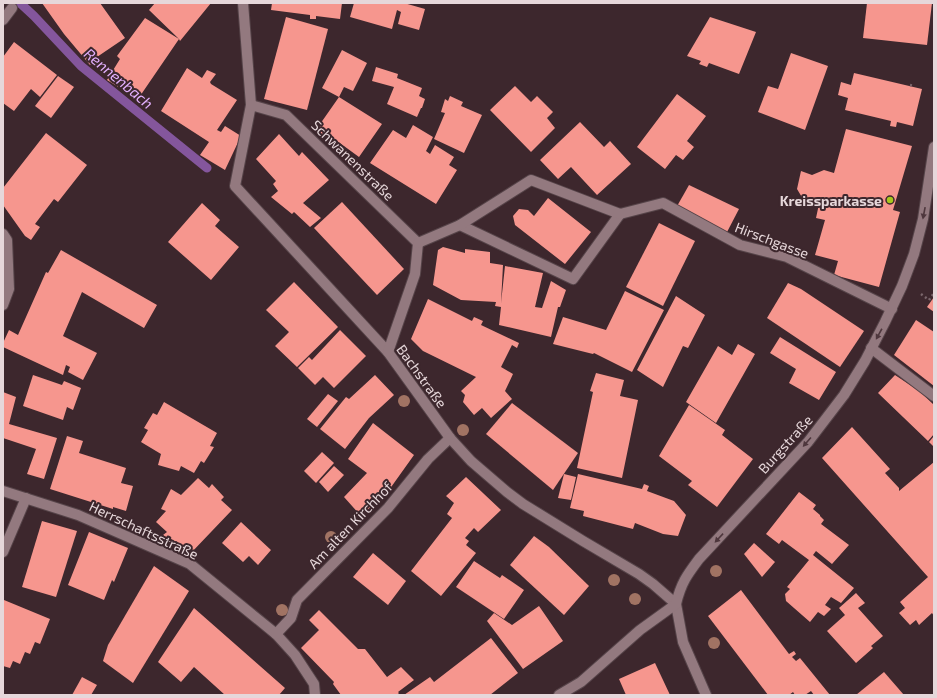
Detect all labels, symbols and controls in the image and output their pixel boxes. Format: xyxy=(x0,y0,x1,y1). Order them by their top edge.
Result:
water label: Rennenbach xyxy=(81,44,157,112)
street label: Schwanenstraße xyxy=(308,116,398,204)
place label: Kreissparkasse xyxy=(780,192,882,209)
marker: Kreissparkasse xyxy=(885,195,895,205)
one-way arrow xyxy=(920,207,926,219)
street label: Hirschgasse xyxy=(733,218,811,262)
one-way arrow xyxy=(875,328,882,340)
street label: Bachstraße xyxy=(393,341,451,411)
street label: Burgstraße xyxy=(754,411,816,477)
one-way arrow xyxy=(803,437,812,448)
street label: Am alten Kirchhof xyxy=(304,478,396,572)
street label: Herrschaftsstraße xyxy=(87,497,201,563)
one-way arrow xyxy=(715,533,724,542)

